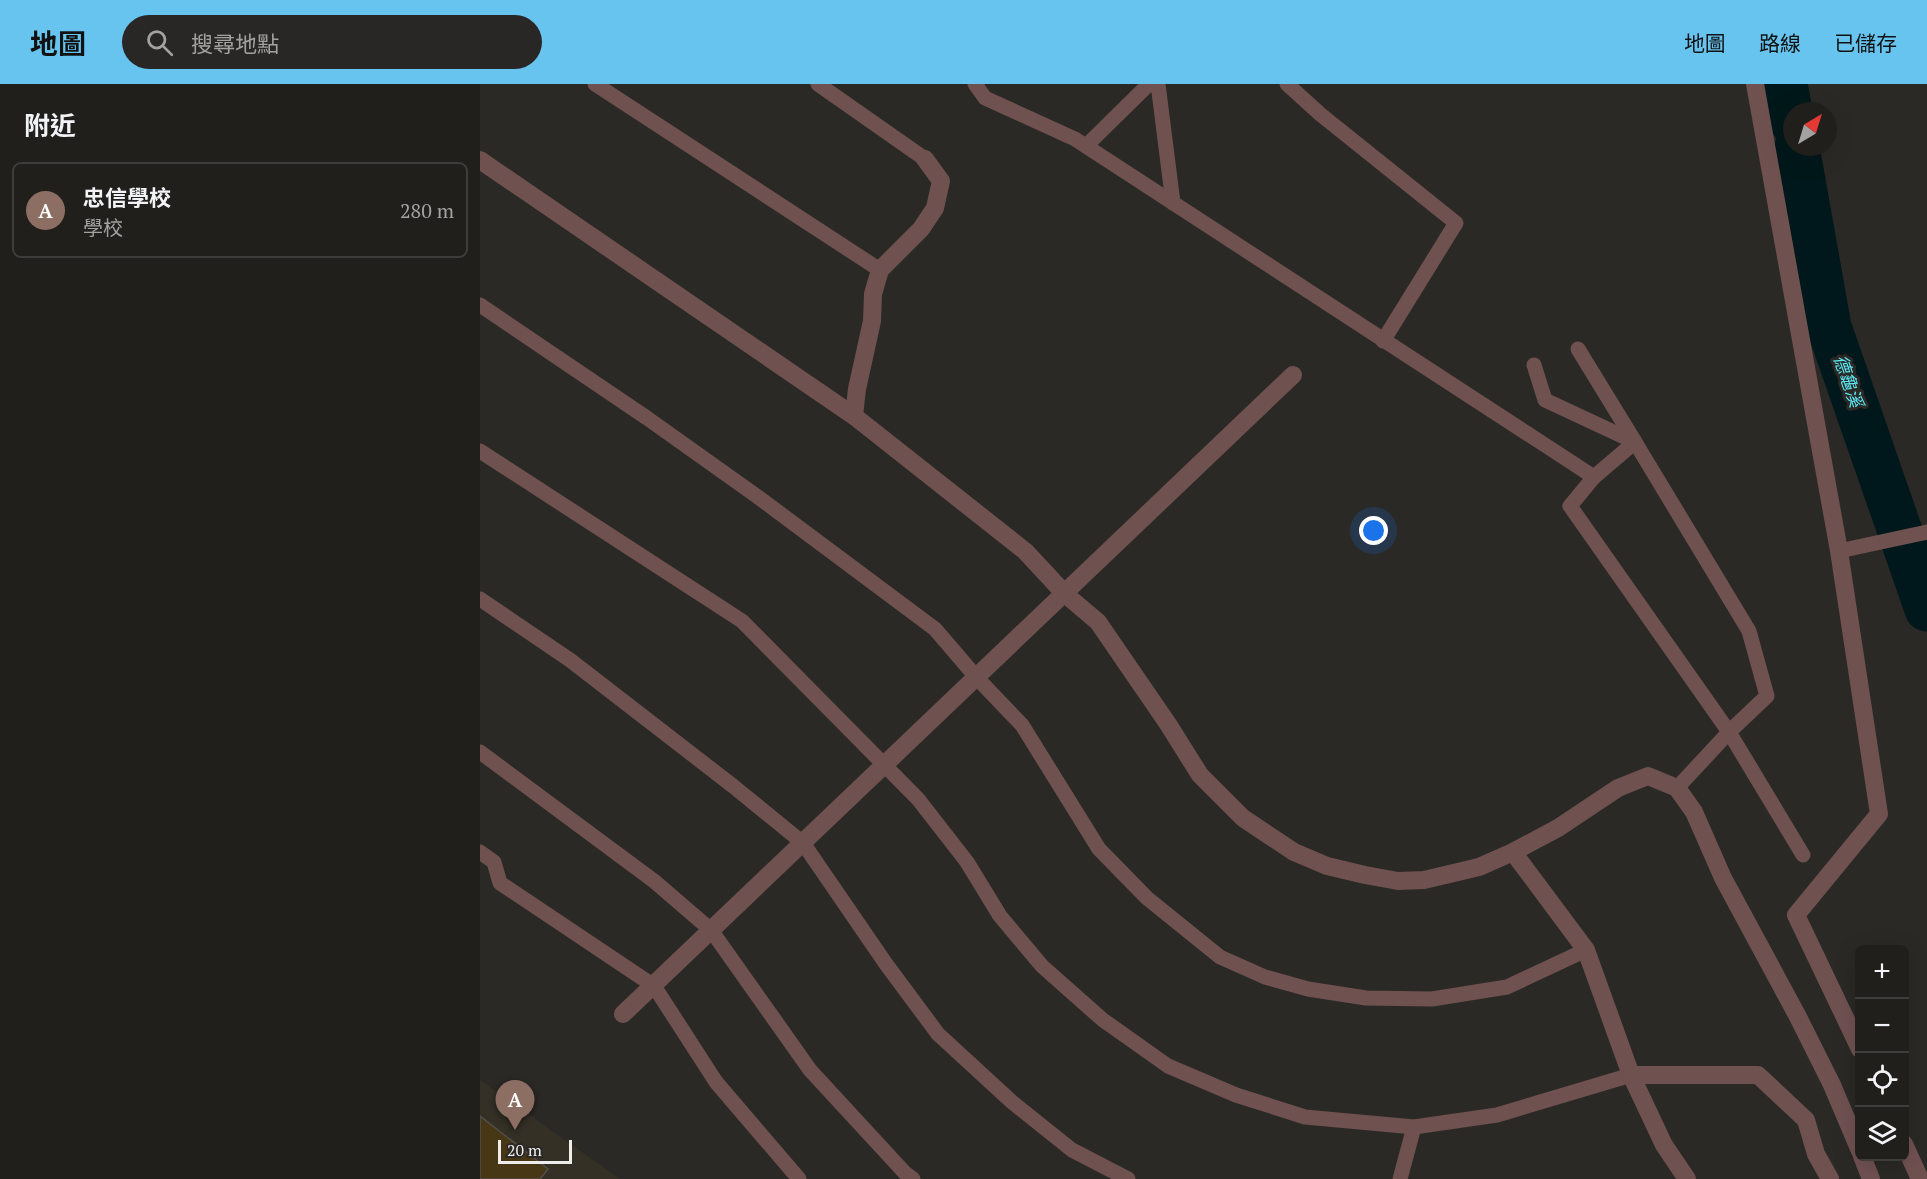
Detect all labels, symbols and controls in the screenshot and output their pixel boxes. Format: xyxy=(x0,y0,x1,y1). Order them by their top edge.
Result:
search box xyxy=(122,15,542,69)
text: 地圖 xyxy=(30,25,86,62)
icon: search xyxy=(143,26,176,59)
text: 搜尋地點 xyxy=(191,29,279,58)
text: 地圖 xyxy=(1684,29,1726,57)
text: 路線 xyxy=(1759,29,1801,57)
text: 已儲存 xyxy=(1834,29,1897,57)
north arrow xyxy=(1783,102,1837,156)
text: 附近 xyxy=(24,108,76,142)
text: 忠信學校 xyxy=(83,183,171,212)
text: A xyxy=(38,197,53,224)
text: 280 m xyxy=(400,197,454,224)
text: 學校 xyxy=(83,214,123,241)
water label: 德龜溪 xyxy=(1829,351,1870,413)
your location xyxy=(1359,516,1388,545)
map controls xyxy=(1855,945,1909,1161)
button: + xyxy=(1855,945,1909,999)
button: − xyxy=(1855,999,1909,1053)
button: locate xyxy=(1855,1053,1909,1107)
pin: A xyxy=(495,1080,534,1130)
button: layers xyxy=(1855,1107,1909,1161)
scale bar xyxy=(498,1137,572,1164)
text: 20 m xyxy=(507,1139,542,1161)

